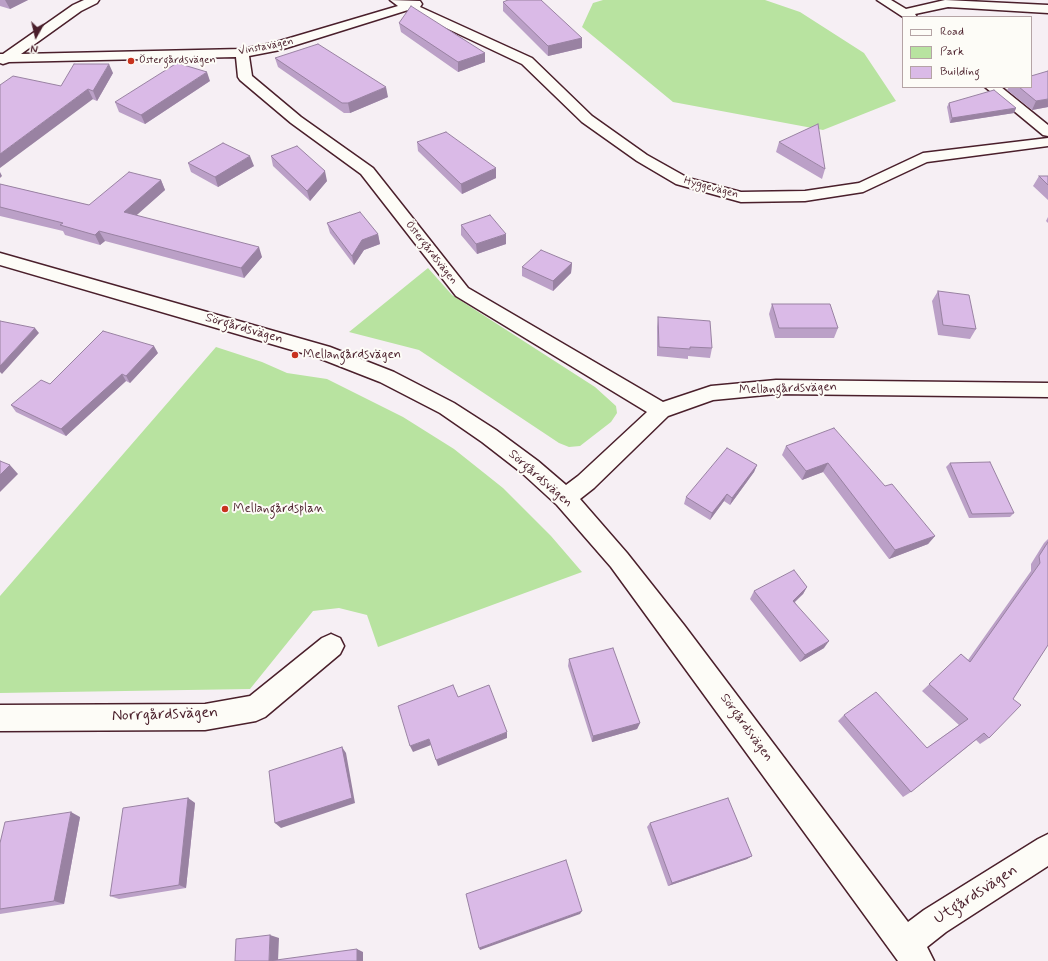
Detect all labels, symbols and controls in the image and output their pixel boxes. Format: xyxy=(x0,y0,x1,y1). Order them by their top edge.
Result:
north arrow xyxy=(16,16,56,56)
legend xyxy=(902,16,1032,88)
text: Road xyxy=(940,24,964,40)
street label: Vinstavägen xyxy=(237,35,295,59)
text: N xyxy=(30,40,39,55)
text: Park xyxy=(940,44,964,60)
place label: Östergårdsvägen xyxy=(139,54,216,68)
marker: Östergårdsvägen xyxy=(126,56,136,66)
text: Building xyxy=(940,64,980,80)
street label: Hyggevägen xyxy=(682,174,740,202)
street label: Östergårdsvägen xyxy=(402,219,460,287)
street label: Sörgårdsvägen xyxy=(203,310,285,348)
place label: Mellangårdsvägen xyxy=(303,347,401,363)
marker: Mellangårdsvägen xyxy=(290,350,300,360)
street label: Mellangårdsvägen xyxy=(739,379,837,399)
street label: Sörgårdsvägen xyxy=(505,447,575,511)
place label: Mellangårdsplan xyxy=(233,501,324,517)
marker: Mellangårdsplan xyxy=(220,504,230,514)
street label: Sörgårdsvägen xyxy=(716,691,776,765)
street label: Norrgårdsvägen xyxy=(111,704,219,726)
street label: Utgårdsvägen xyxy=(931,861,1021,929)

